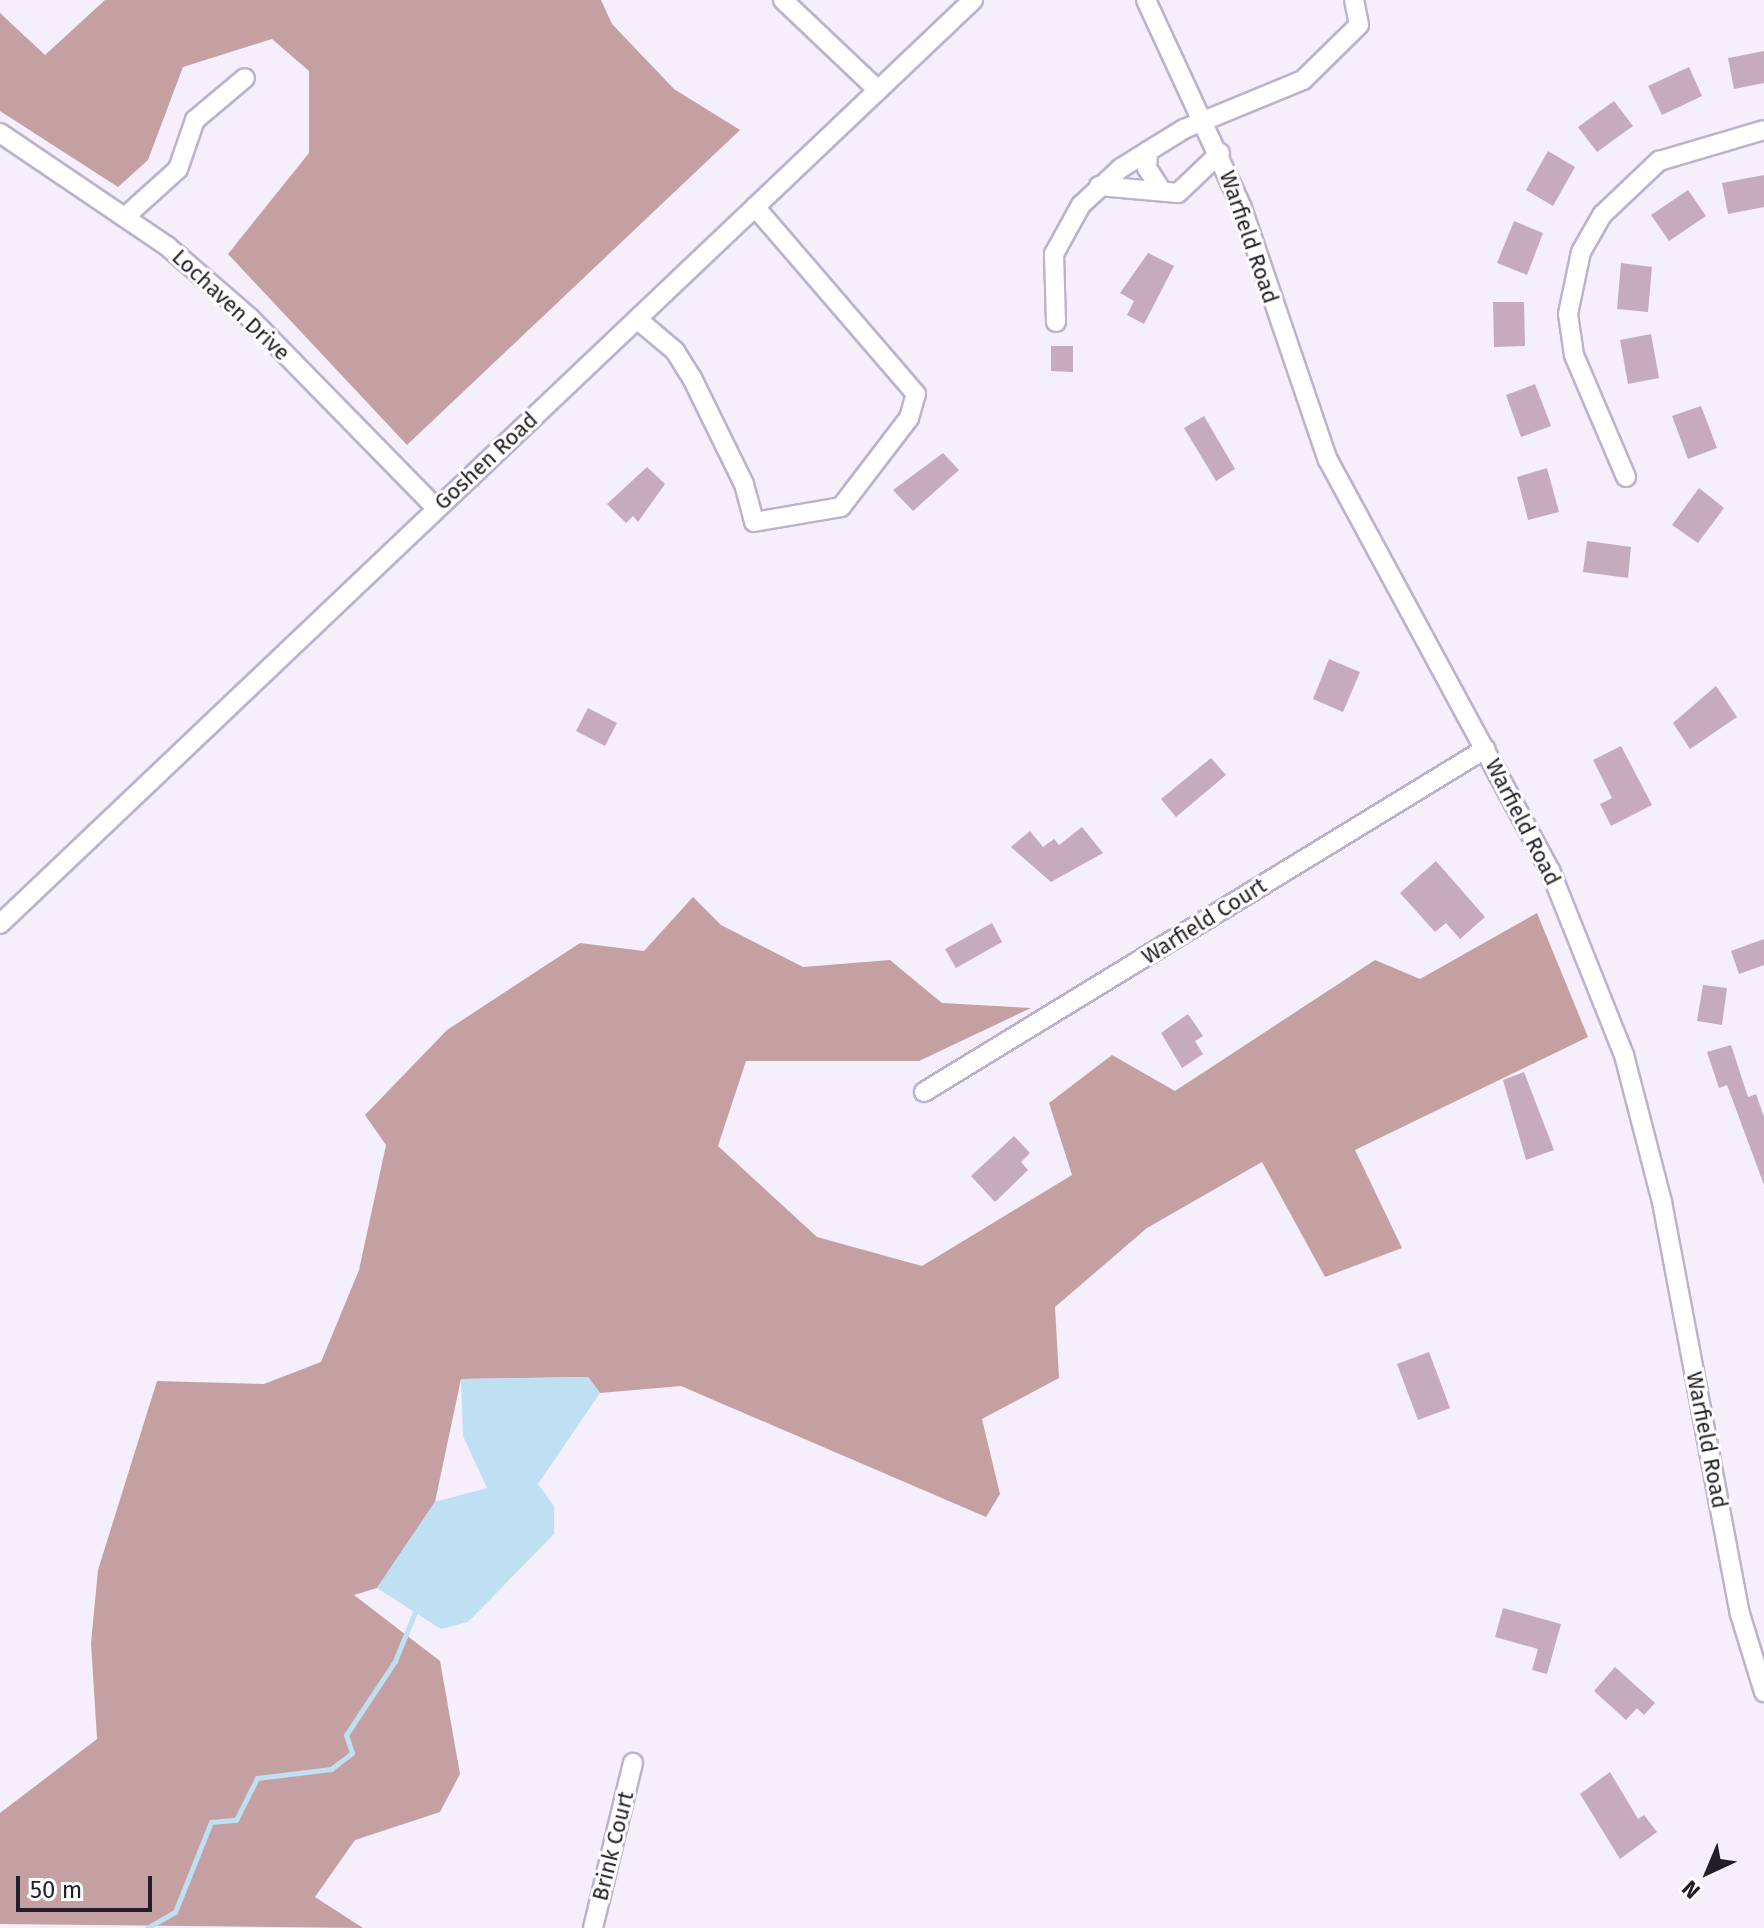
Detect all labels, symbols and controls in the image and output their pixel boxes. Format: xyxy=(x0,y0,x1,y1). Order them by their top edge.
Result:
street label: Warfield Road xyxy=(1214,167,1284,307)
street label: Lochaven Drive xyxy=(167,244,295,366)
street label: Goshen Road xyxy=(429,407,543,515)
street label: Warfield Road xyxy=(1480,754,1566,890)
street label: Warfield Court xyxy=(1137,872,1271,970)
street label: Warfield Road xyxy=(1681,1369,1733,1511)
street label: Brink Court xyxy=(587,1788,639,1904)
north arrow xyxy=(1668,1832,1748,1912)
scale bar xyxy=(20,1860,156,1910)
text: N xyxy=(1676,1875,1706,1904)
text: 50 m xyxy=(30,1876,82,1904)

